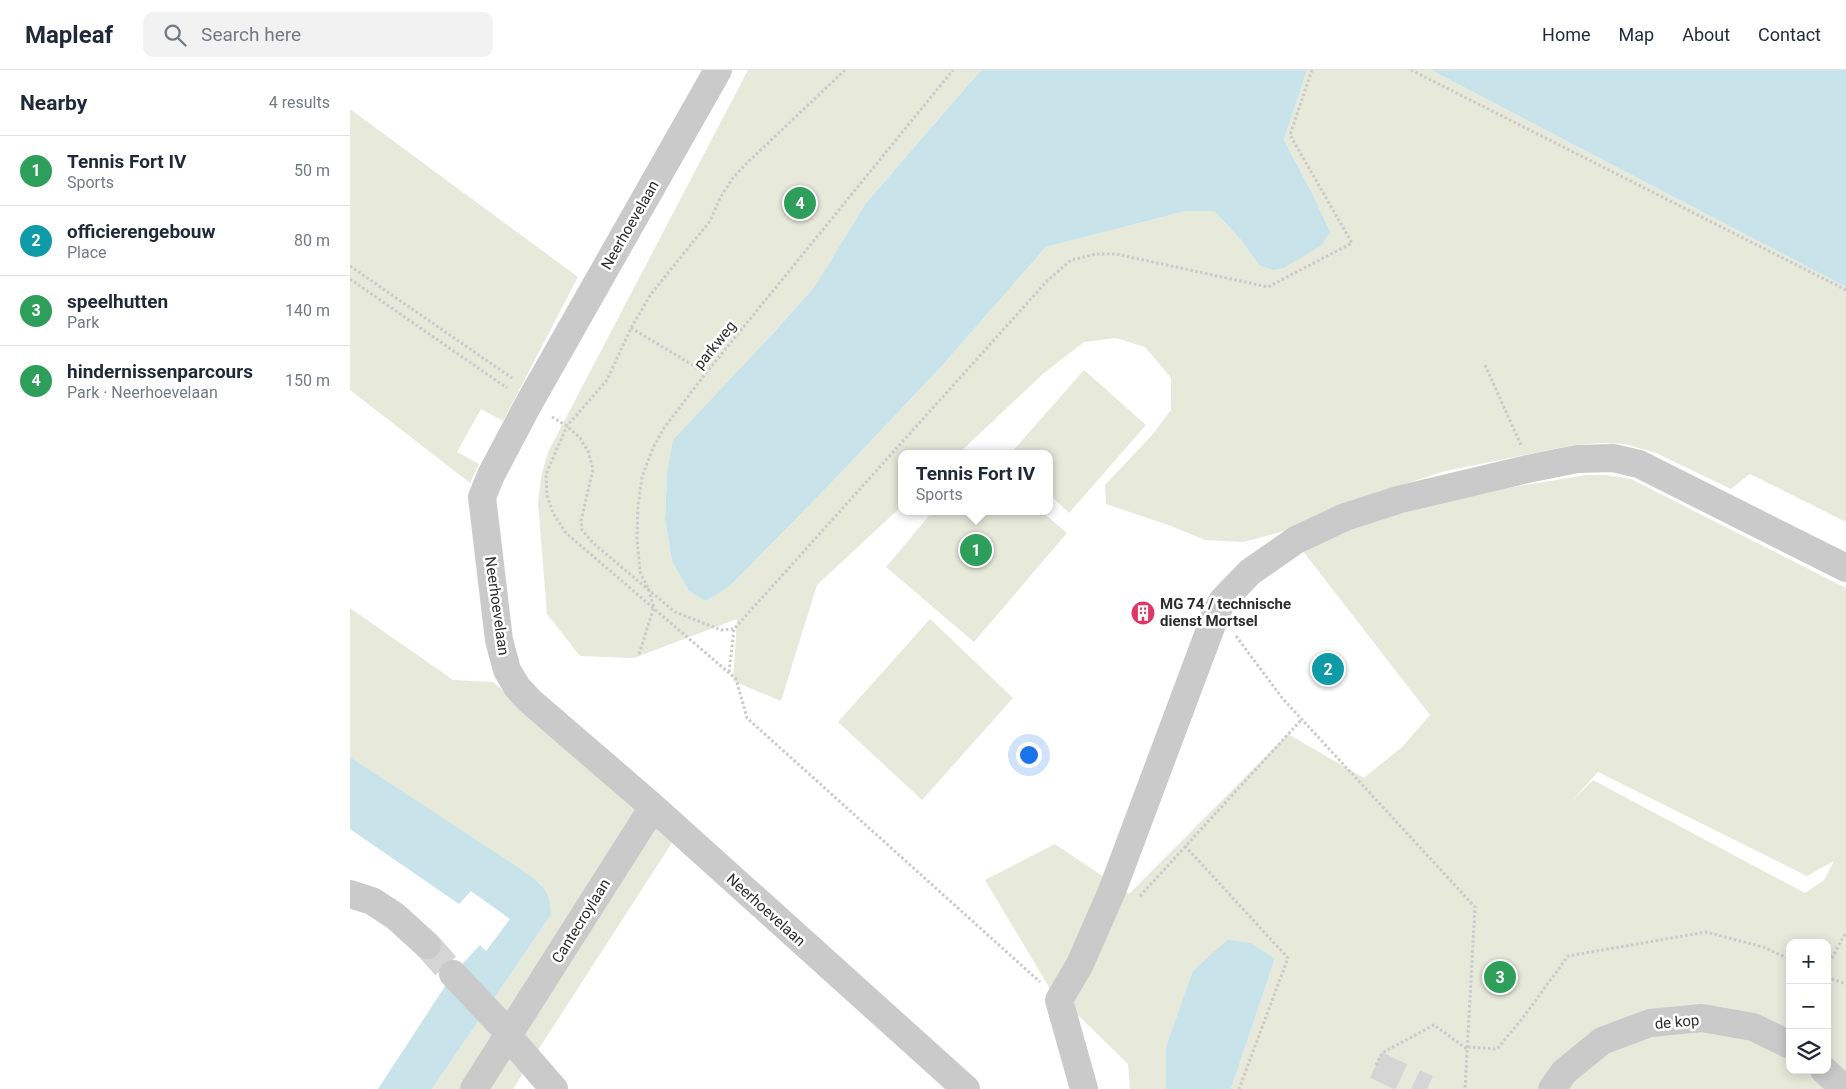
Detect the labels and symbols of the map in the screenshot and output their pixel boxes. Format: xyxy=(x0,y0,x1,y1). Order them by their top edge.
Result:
street label: Neerhoevelaan xyxy=(597,177,663,273)
pin: 4 xyxy=(784,184,816,222)
street label: parkweg xyxy=(690,317,740,373)
pin: 1 xyxy=(960,531,992,569)
street label: Neerhoevelaan xyxy=(481,555,513,657)
place label: MG 74 / technische dienst Mortsel xyxy=(1160,595,1291,630)
building icon: MG 74 / technische dienst Mortsel xyxy=(1130,600,1156,626)
pin: 2 xyxy=(1312,650,1344,688)
your location xyxy=(1016,742,1042,768)
street label: Neerhoevelaan xyxy=(723,870,809,950)
street label: Cantecroylaan xyxy=(548,876,614,966)
pin: 3 xyxy=(1484,958,1516,996)
street label: de kop xyxy=(1654,1011,1700,1033)

